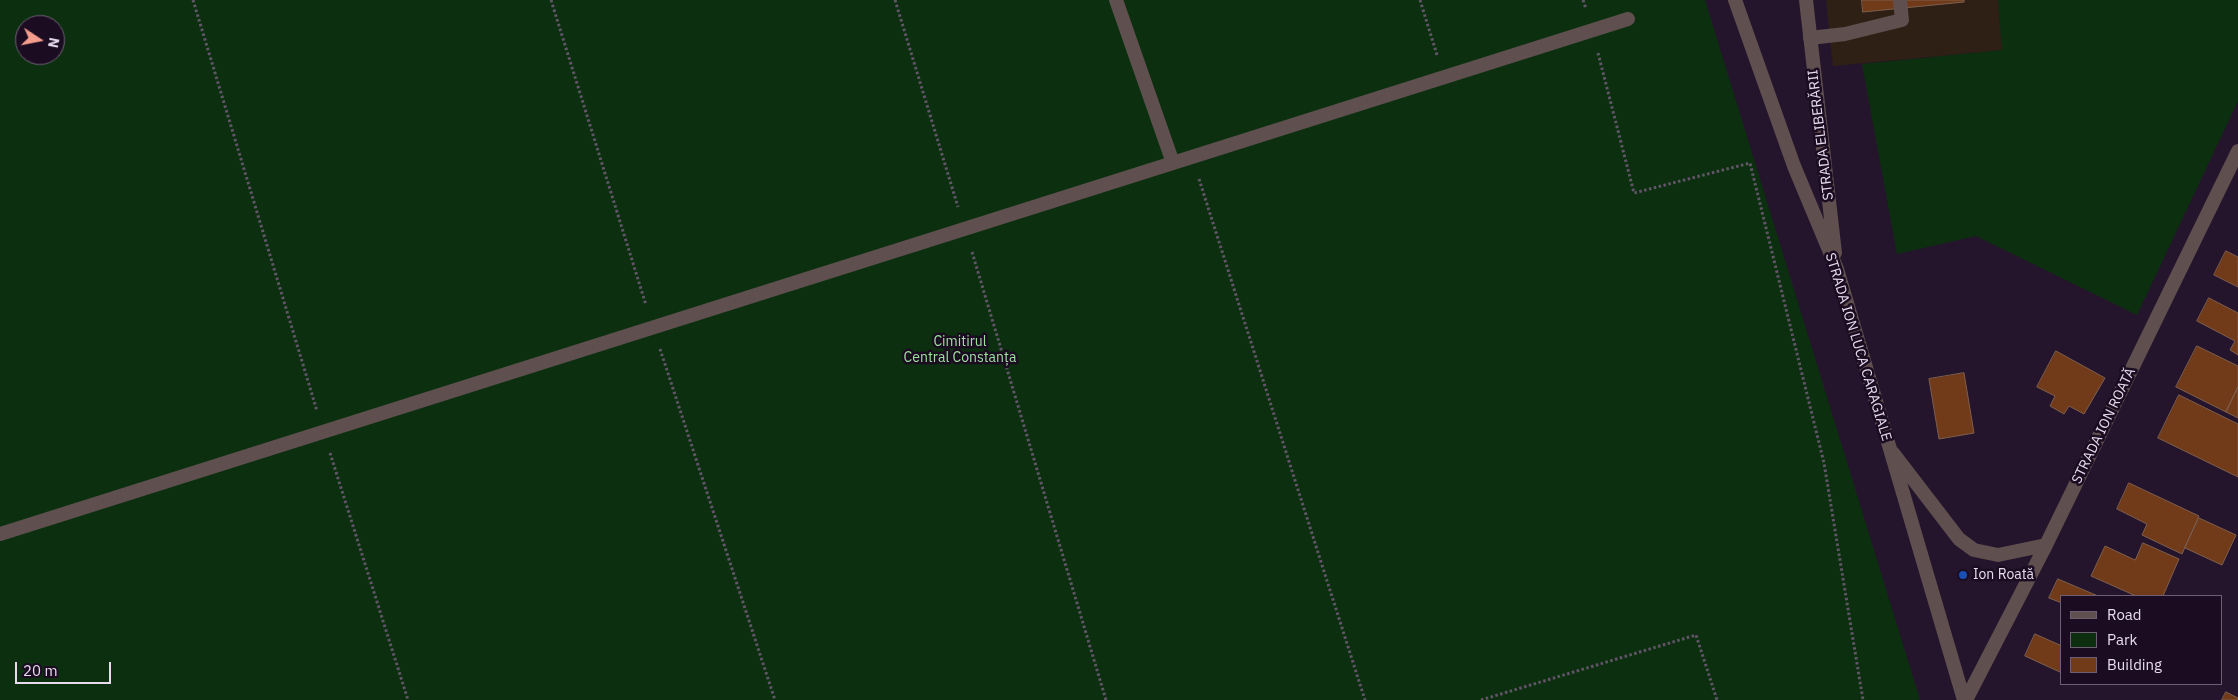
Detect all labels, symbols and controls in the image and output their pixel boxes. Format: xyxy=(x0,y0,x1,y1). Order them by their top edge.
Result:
north arrow xyxy=(15,15,65,65)
text: N xyxy=(44,36,64,49)
street label: STRADA ELIBERĂRII xyxy=(1805,69,1837,201)
street label: STRADA ION LUCA CARAGIALE xyxy=(1821,251,1895,443)
park label: Cimitirul Central Constanța xyxy=(904,334,1016,367)
street label: STRADA ION ROATĂ xyxy=(2069,365,2139,487)
place label: Ion Roată xyxy=(1973,567,2034,583)
marker: Ion Roată xyxy=(1957,569,1969,581)
legend xyxy=(2060,595,2223,685)
text: Road xyxy=(2107,605,2142,624)
text: Park xyxy=(2107,630,2137,649)
scale bar xyxy=(18,652,114,684)
text: Building xyxy=(2107,655,2162,674)
text: 20 m xyxy=(23,661,58,680)

